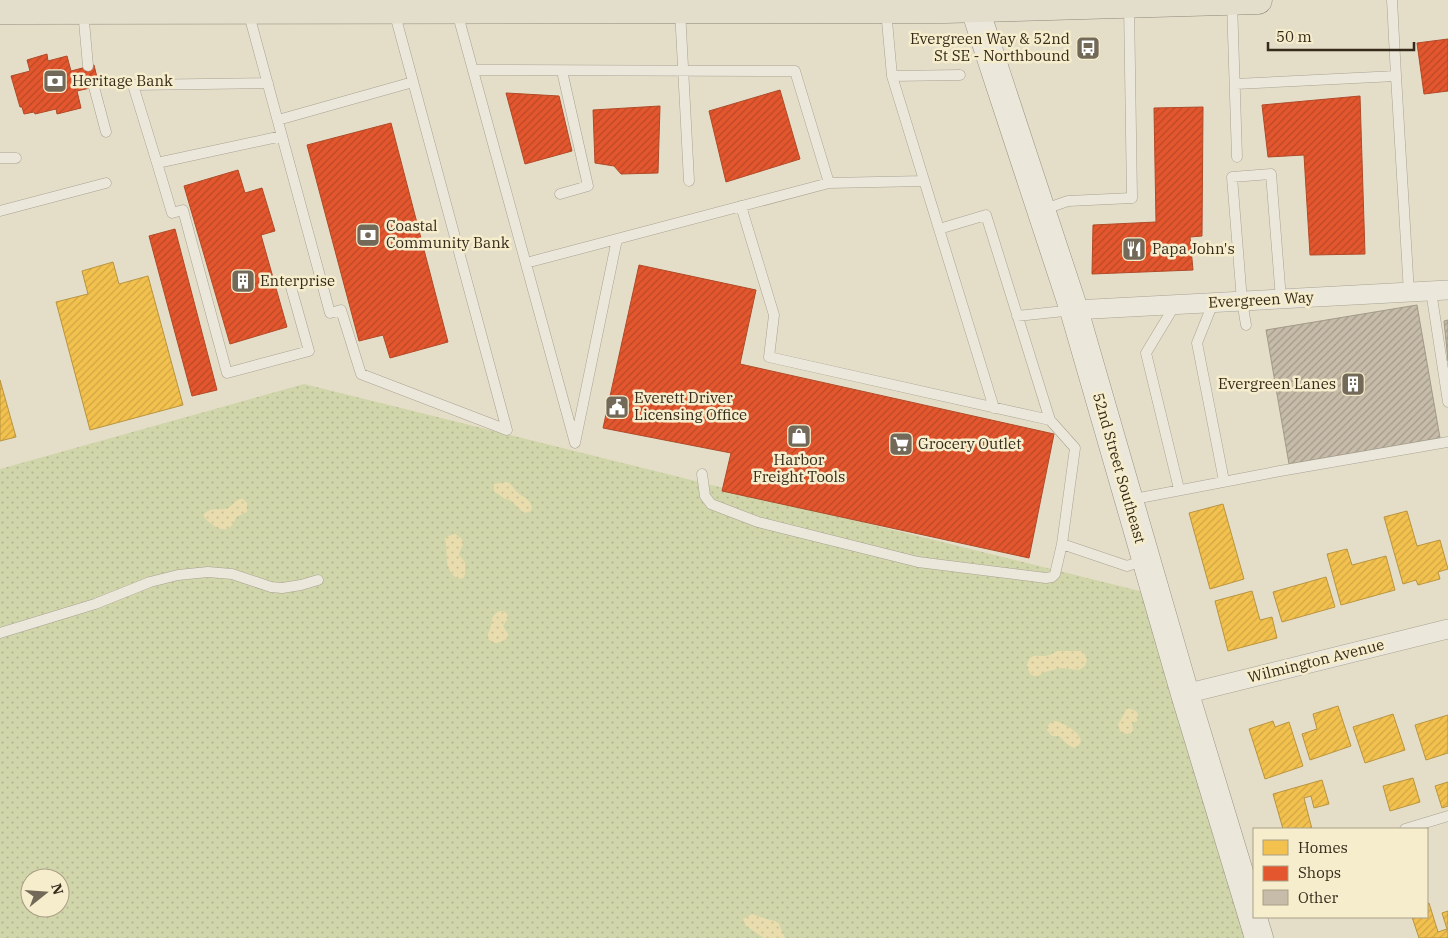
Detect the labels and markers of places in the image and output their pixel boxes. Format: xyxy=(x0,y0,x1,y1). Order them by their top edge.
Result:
place label: Evergreen Way & 52nd St SE - Northbound xyxy=(910,29,1070,65)
bus stop icon: Evergreen Way & 52nd St SE - Northbound xyxy=(1075,35,1101,61)
bank icon: Heritage Bank xyxy=(42,68,68,94)
place label: Heritage Bank xyxy=(72,71,173,90)
place label: Coastal Community Bank xyxy=(386,216,510,252)
bank icon: Coastal Community Bank xyxy=(355,222,381,248)
restaurant icon: Papa John's xyxy=(1121,236,1147,262)
place label: Papa John's xyxy=(1152,239,1235,258)
building icon: Enterprise xyxy=(230,268,256,294)
place label: Enterprise xyxy=(260,271,335,290)
building icon: Evergreen Lanes xyxy=(1340,371,1366,397)
place label: Evergreen Lanes xyxy=(1218,374,1336,393)
place label: Everett Driver Licensing Office xyxy=(634,388,747,424)
public building icon: Everett Driver Licensing Office xyxy=(604,394,630,420)
shop icon: Harbor Freight Tools xyxy=(786,423,812,449)
supermarket icon: Grocery Outlet xyxy=(888,431,914,457)
place label: Grocery Outlet xyxy=(918,434,1021,453)
place label: Harbor Freight Tools xyxy=(753,450,845,486)

